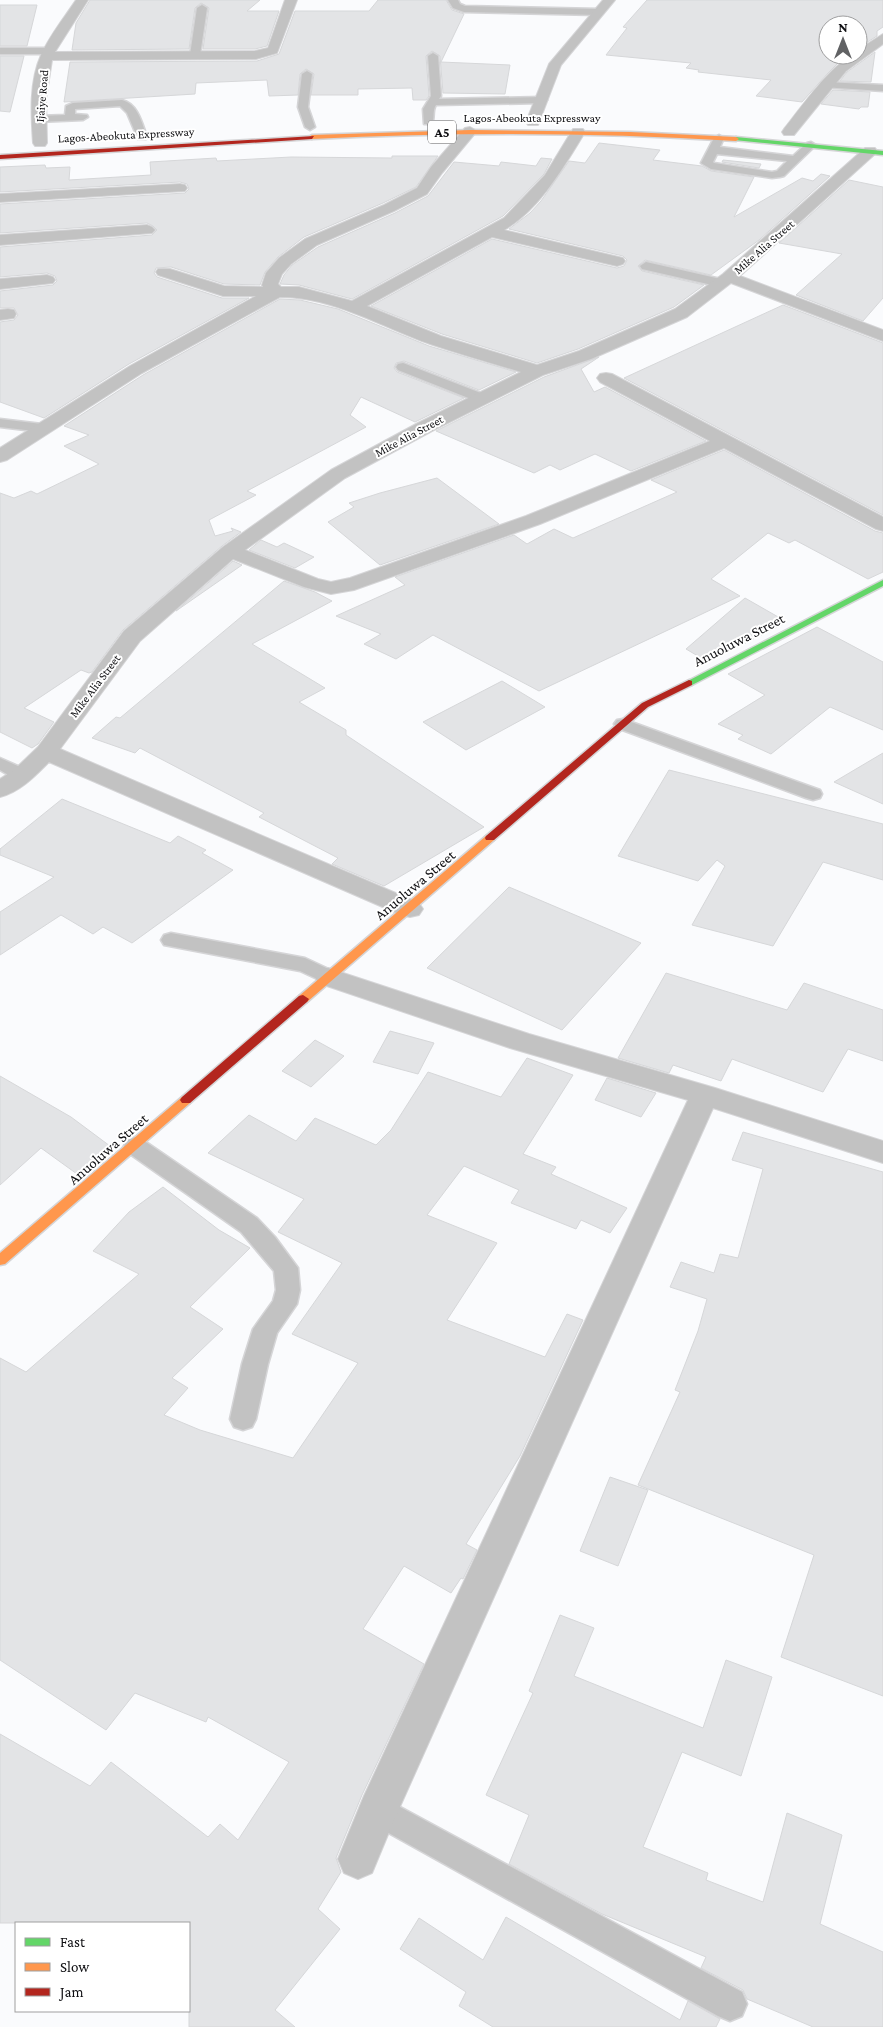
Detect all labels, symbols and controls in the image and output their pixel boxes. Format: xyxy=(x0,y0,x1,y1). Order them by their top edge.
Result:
north arrow xyxy=(818,15,868,65)
text: N xyxy=(838,19,848,35)
street label: Ijaiye Road xyxy=(33,69,51,123)
street label: Lagos-Abeokuta Expressway xyxy=(464,111,601,125)
road number: A5 xyxy=(428,120,456,144)
street label: Lagos-Abeokuta Expressway xyxy=(57,124,195,146)
street label: Mike Alia Street xyxy=(731,216,798,277)
street label: Mike Alia Street xyxy=(372,412,446,460)
street label: Anuoluwa Street xyxy=(691,610,788,670)
street label: Mike Alia Street xyxy=(67,651,124,720)
street label: Anuoluwa Street xyxy=(372,846,459,923)
street label: Anuoluwa Street xyxy=(65,1110,152,1188)
legend xyxy=(15,1922,190,2012)
text: Fast xyxy=(60,1934,86,1950)
text: Slow xyxy=(60,1959,90,1975)
text: Jam xyxy=(58,1984,83,2001)

